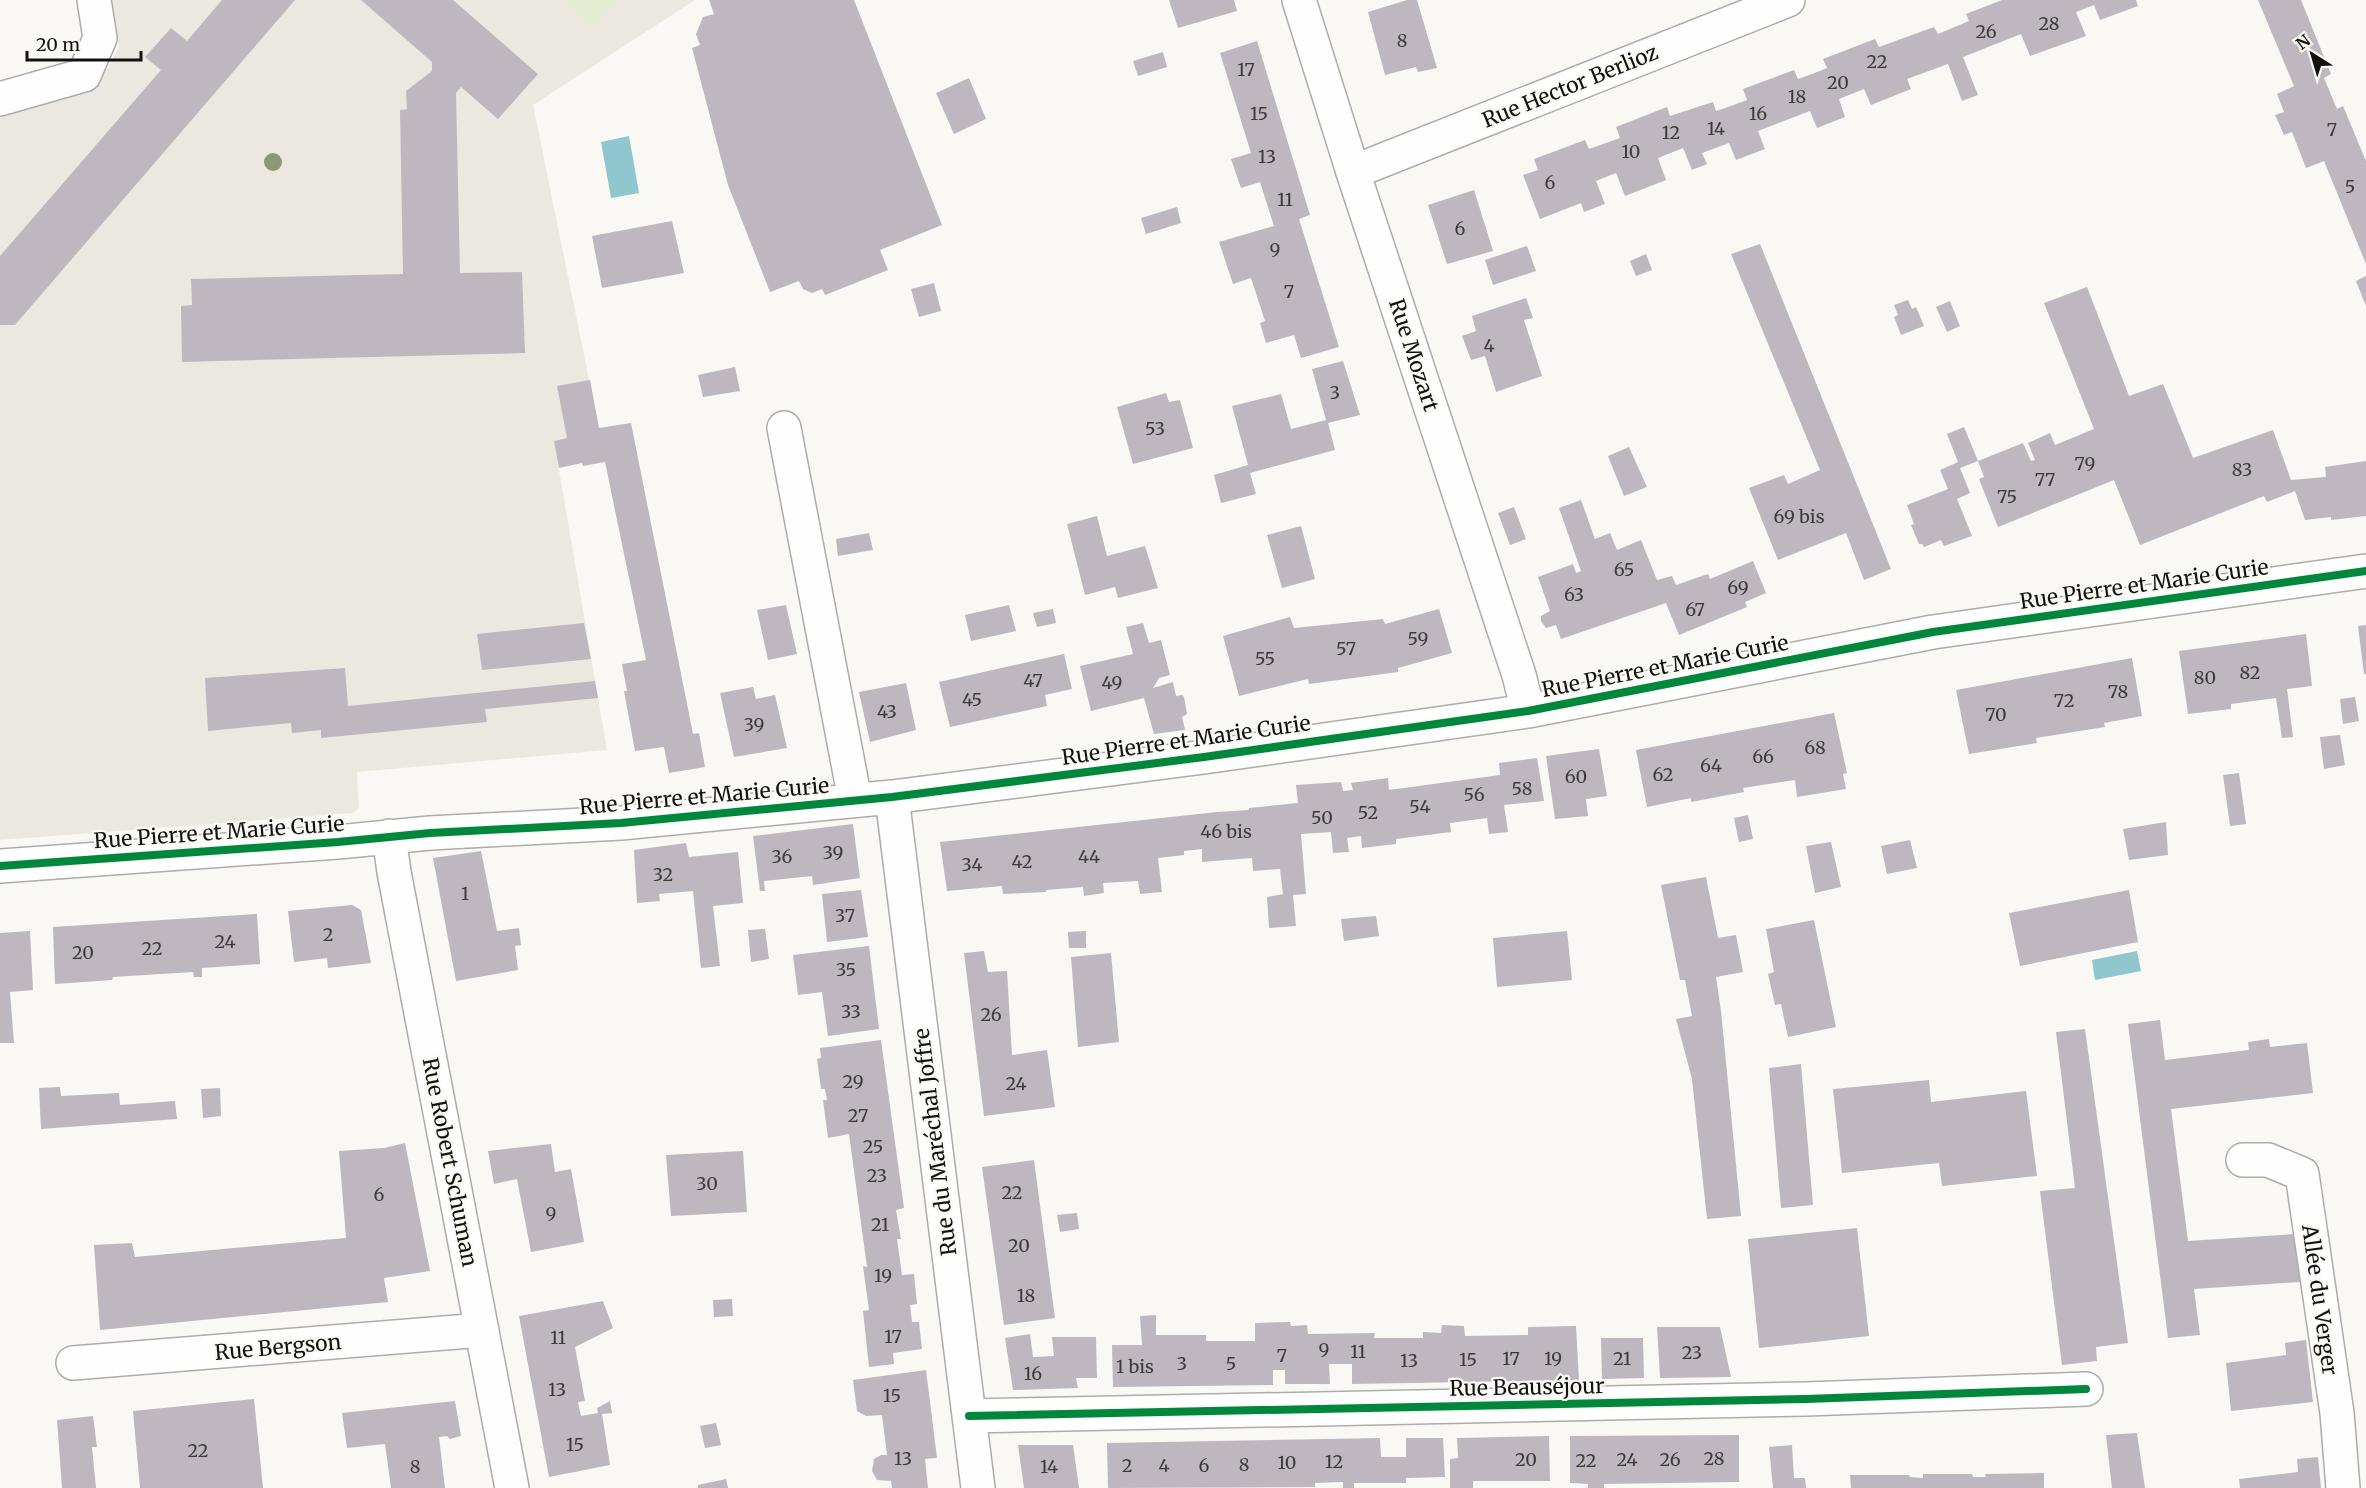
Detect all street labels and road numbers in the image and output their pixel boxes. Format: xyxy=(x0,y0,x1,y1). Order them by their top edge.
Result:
street label: Rue Hector Berlioz xyxy=(1478,38,1662,134)
street label: Rue Mozart xyxy=(1383,295,1445,415)
street label: Rue Pierre et Marie Curie xyxy=(2018,553,2270,615)
street label: Rue Pierre et Marie Curie xyxy=(1539,629,1791,703)
street label: Rue Pierre et Marie Curie xyxy=(1060,709,1312,771)
street label: Rue Pierre et Marie Curie xyxy=(578,772,830,820)
street label: Rue Pierre et Marie Curie xyxy=(93,810,345,854)
street label: Rue du Maréchal Joffre xyxy=(908,1027,962,1257)
street label: Rue Robert Schuman xyxy=(416,1055,484,1269)
street label: Allée du Verger xyxy=(2296,1222,2344,1377)
street label: Rue Bergson xyxy=(214,1328,343,1366)
street label: Rue Beauséjour xyxy=(1449,1372,1605,1402)

